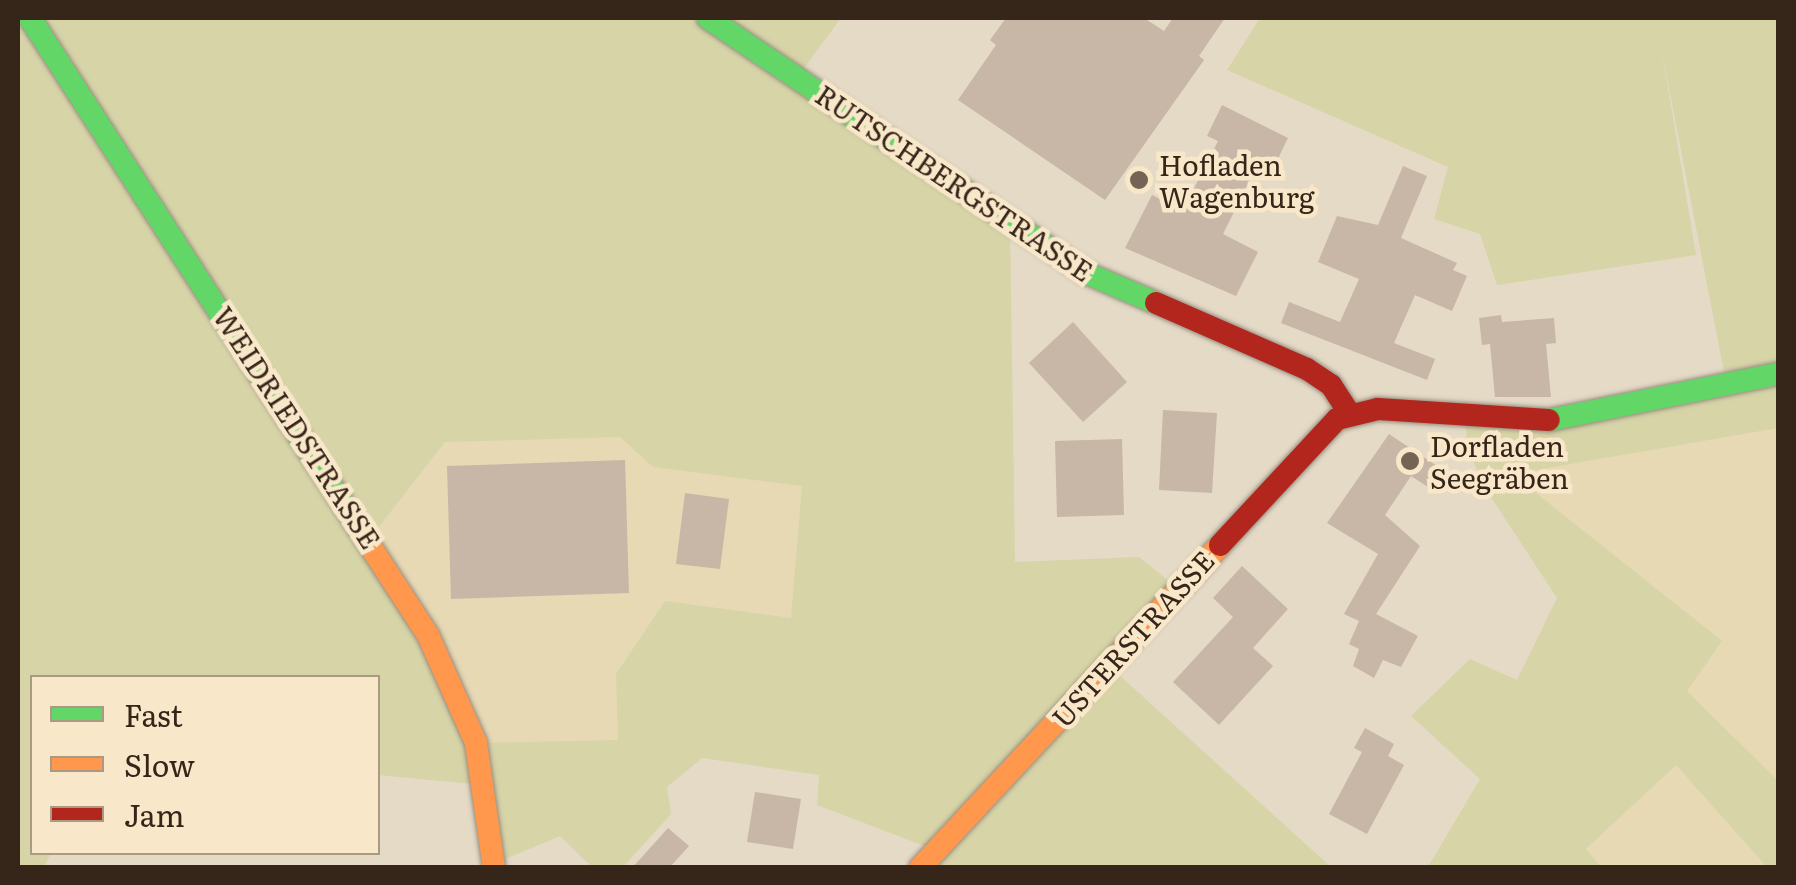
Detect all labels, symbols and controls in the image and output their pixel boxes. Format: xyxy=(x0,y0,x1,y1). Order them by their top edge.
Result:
street label: RUTSCHBERGSTRASSE xyxy=(810,77,1100,287)
place label: Hofladen Wagenburg xyxy=(1159,147,1315,213)
marker: Hofladen Wagenburg xyxy=(1128,169,1150,191)
street label: WEIDRIEDSTRASSE xyxy=(207,300,389,554)
place label: Dorfladen Seegräben xyxy=(1430,428,1569,494)
marker: Dorfladen Seegräben xyxy=(1399,450,1421,472)
street label: USTERSTRASSE xyxy=(1044,543,1220,733)
legend xyxy=(30,675,380,855)
text: Fast xyxy=(124,692,183,736)
text: Slow xyxy=(124,742,195,786)
text: Jam xyxy=(124,792,184,836)

